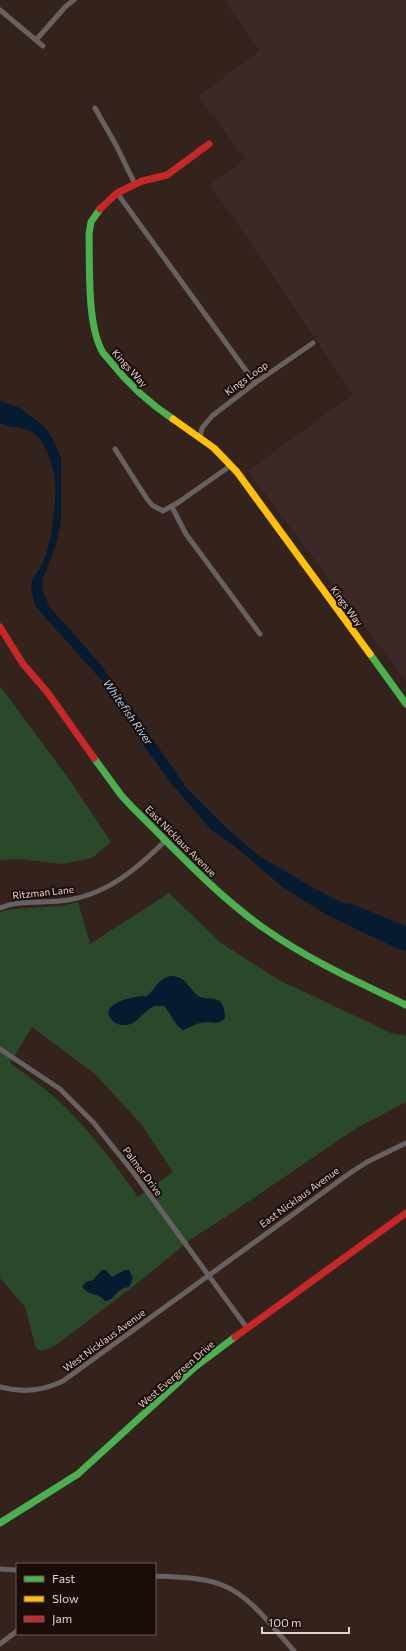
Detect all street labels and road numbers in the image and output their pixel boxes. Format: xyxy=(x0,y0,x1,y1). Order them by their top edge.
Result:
street label: Kings Way xyxy=(110,347,150,389)
street label: Kings Loop xyxy=(222,358,270,398)
street label: Kings Way xyxy=(328,584,366,628)
street label: East Nicklaus Avenue xyxy=(143,803,219,879)
street label: Ritzman Lane xyxy=(12,883,74,901)
street label: Palmer Drive xyxy=(121,1144,165,1198)
street label: East Nicklaus Avenue xyxy=(257,1164,341,1230)
street label: West Nicklaus Avenue xyxy=(60,1306,148,1374)
street label: West Evergreen Drive xyxy=(135,1338,217,1410)

